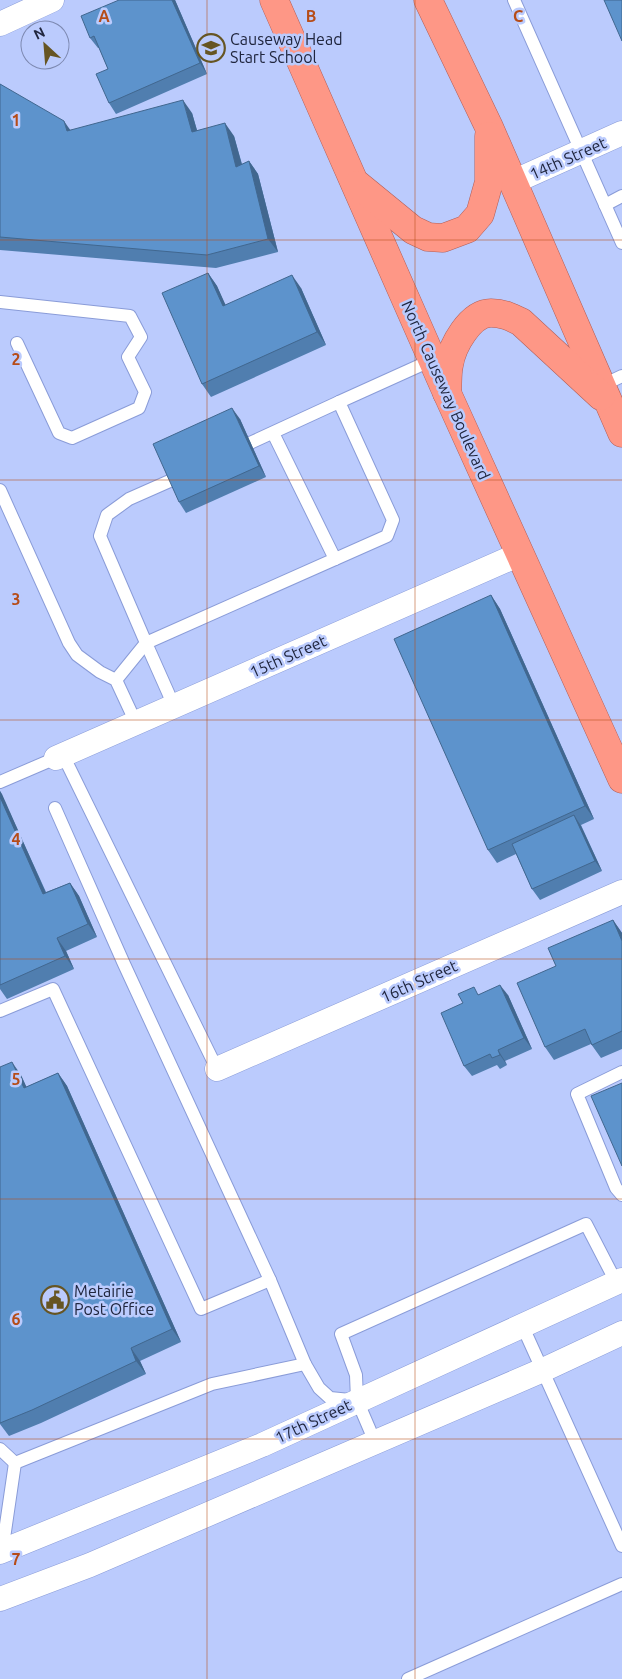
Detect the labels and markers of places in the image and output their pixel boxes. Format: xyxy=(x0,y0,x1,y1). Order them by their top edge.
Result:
place label: Causeway Head Start School xyxy=(230,30,343,66)
school or university icon: Causeway Head Start School xyxy=(196,33,226,63)
place label: Metairie Post Office xyxy=(74,1282,154,1318)
public building icon: Metairie Post Office xyxy=(40,1285,70,1315)

